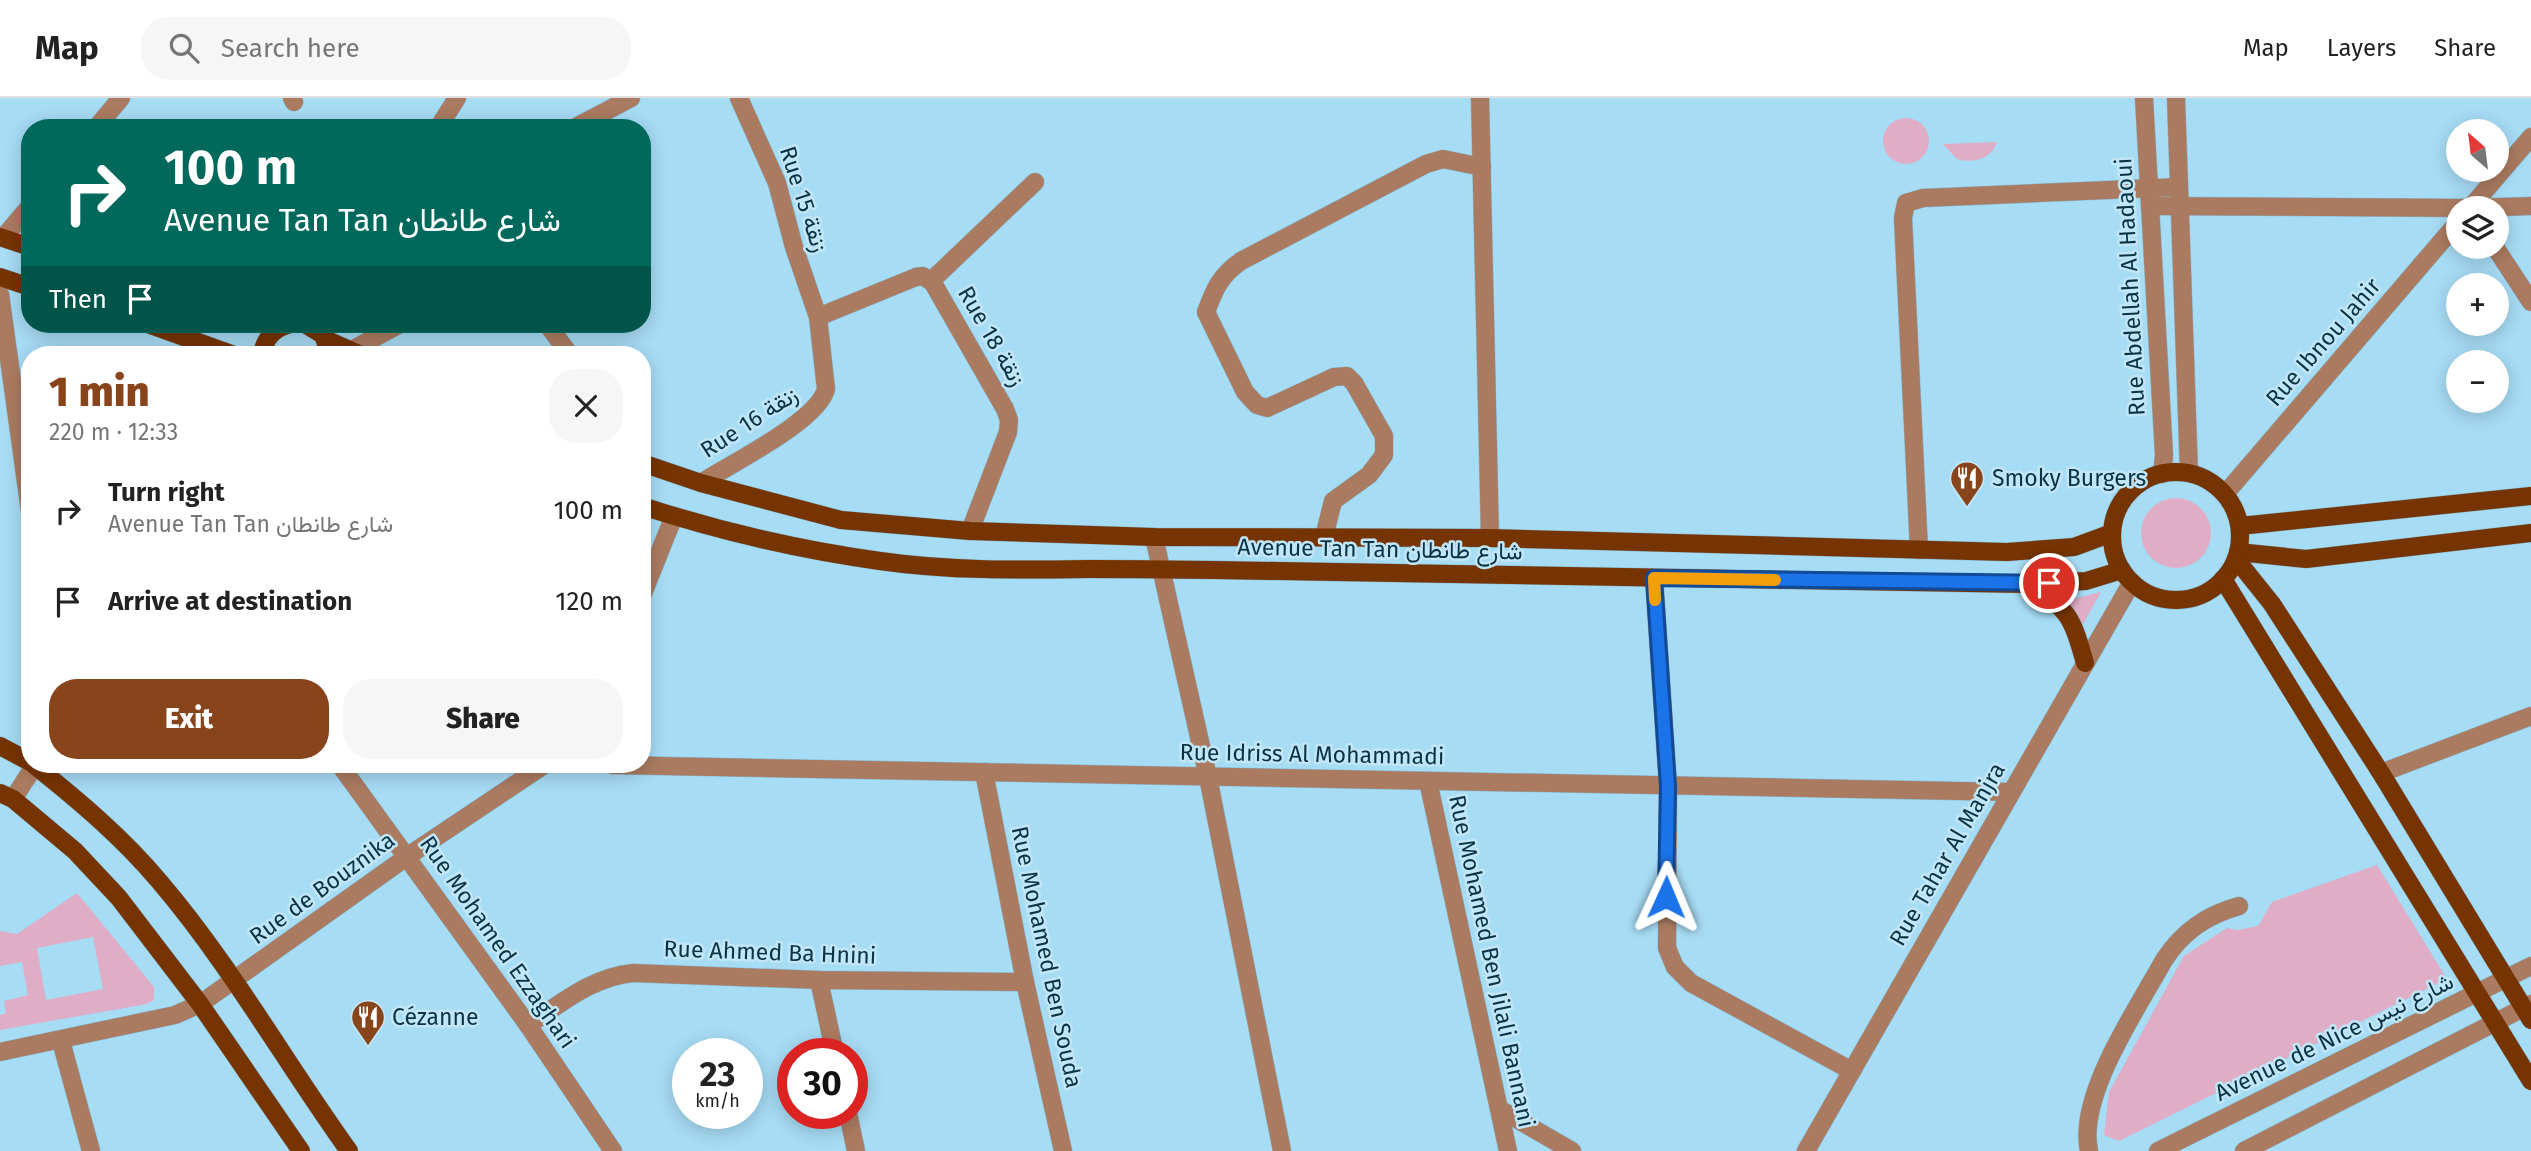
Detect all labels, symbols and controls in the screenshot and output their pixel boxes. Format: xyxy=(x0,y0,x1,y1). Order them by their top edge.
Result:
search box xyxy=(141,17,631,80)
text: Map xyxy=(35,28,99,68)
icon: search xyxy=(165,29,203,67)
text: Search here xyxy=(221,33,360,64)
text: Map xyxy=(2243,34,2289,62)
text: Layers xyxy=(2327,34,2396,62)
text: Share xyxy=(2434,34,2496,62)
north arrow xyxy=(2446,119,2510,182)
map controls xyxy=(2446,119,2509,413)
text: 100 m xyxy=(164,138,297,197)
street label: Rue 15 زنقة xyxy=(773,142,834,256)
icon: right xyxy=(49,147,140,238)
street label: Rue Abdellah Al Hadaoui xyxy=(2109,157,2151,417)
button: layers xyxy=(2446,196,2509,259)
text: Avenue Tan Tan شارع طانطان xyxy=(164,201,561,239)
street label: Rue Ibnou Jahir xyxy=(2260,272,2387,412)
button: + xyxy=(2446,273,2509,336)
icon: arrive xyxy=(121,280,159,318)
street label: Rue 18 زنقة xyxy=(951,281,1032,392)
text: Then xyxy=(49,284,107,315)
button: − xyxy=(2446,350,2509,413)
text: 1 min xyxy=(49,367,150,417)
button: close xyxy=(549,369,623,443)
street label: Rue 16 زنقة xyxy=(695,380,803,465)
text: 220 m · 12:33 xyxy=(49,418,178,446)
restaurant icon: Smoky Burgers xyxy=(1948,459,1986,508)
place label: Smoky Burgers xyxy=(1992,464,2146,492)
text: Turn right xyxy=(108,477,225,508)
icon: right xyxy=(49,492,87,530)
text: 100 m xyxy=(554,495,623,526)
text: Avenue Tan Tan شارع طانطان xyxy=(108,510,393,538)
street label: Avenue Tan Tan شارع طانطان xyxy=(1237,533,1523,567)
pin xyxy=(2019,553,2079,613)
icon: arrive xyxy=(2030,564,2068,602)
icon: arrive xyxy=(49,583,87,621)
text: Arrive at destination xyxy=(108,586,352,617)
text: 120 m xyxy=(555,586,623,617)
button: Exit xyxy=(49,679,329,759)
button: Share xyxy=(343,679,623,759)
street label: Rue Idriss Al Mohammadi xyxy=(1179,738,1445,770)
street label: Rue Tahar Al Manjra xyxy=(1883,757,2011,951)
street label: Rue Mohamed Ben Jilali Bannani xyxy=(1443,792,1541,1130)
street label: Rue Mohamed Ben Souda xyxy=(1006,823,1088,1091)
street label: Rue de Bouznika xyxy=(244,826,400,950)
street label: Rue Mohamed Ezzaghari xyxy=(414,830,582,1054)
position arrow xyxy=(1629,860,1703,934)
street label: Rue Ahmed Ba Hnini xyxy=(663,934,877,970)
street label: Avenue de Nice شارع نيس xyxy=(2210,967,2459,1109)
restaurant icon: Cézanne xyxy=(349,998,387,1047)
place label: Cézanne xyxy=(392,1003,479,1031)
speed limit sign: 30 xyxy=(777,1038,868,1129)
text: 23 xyxy=(699,1053,736,1095)
text: km/h xyxy=(695,1090,740,1112)

